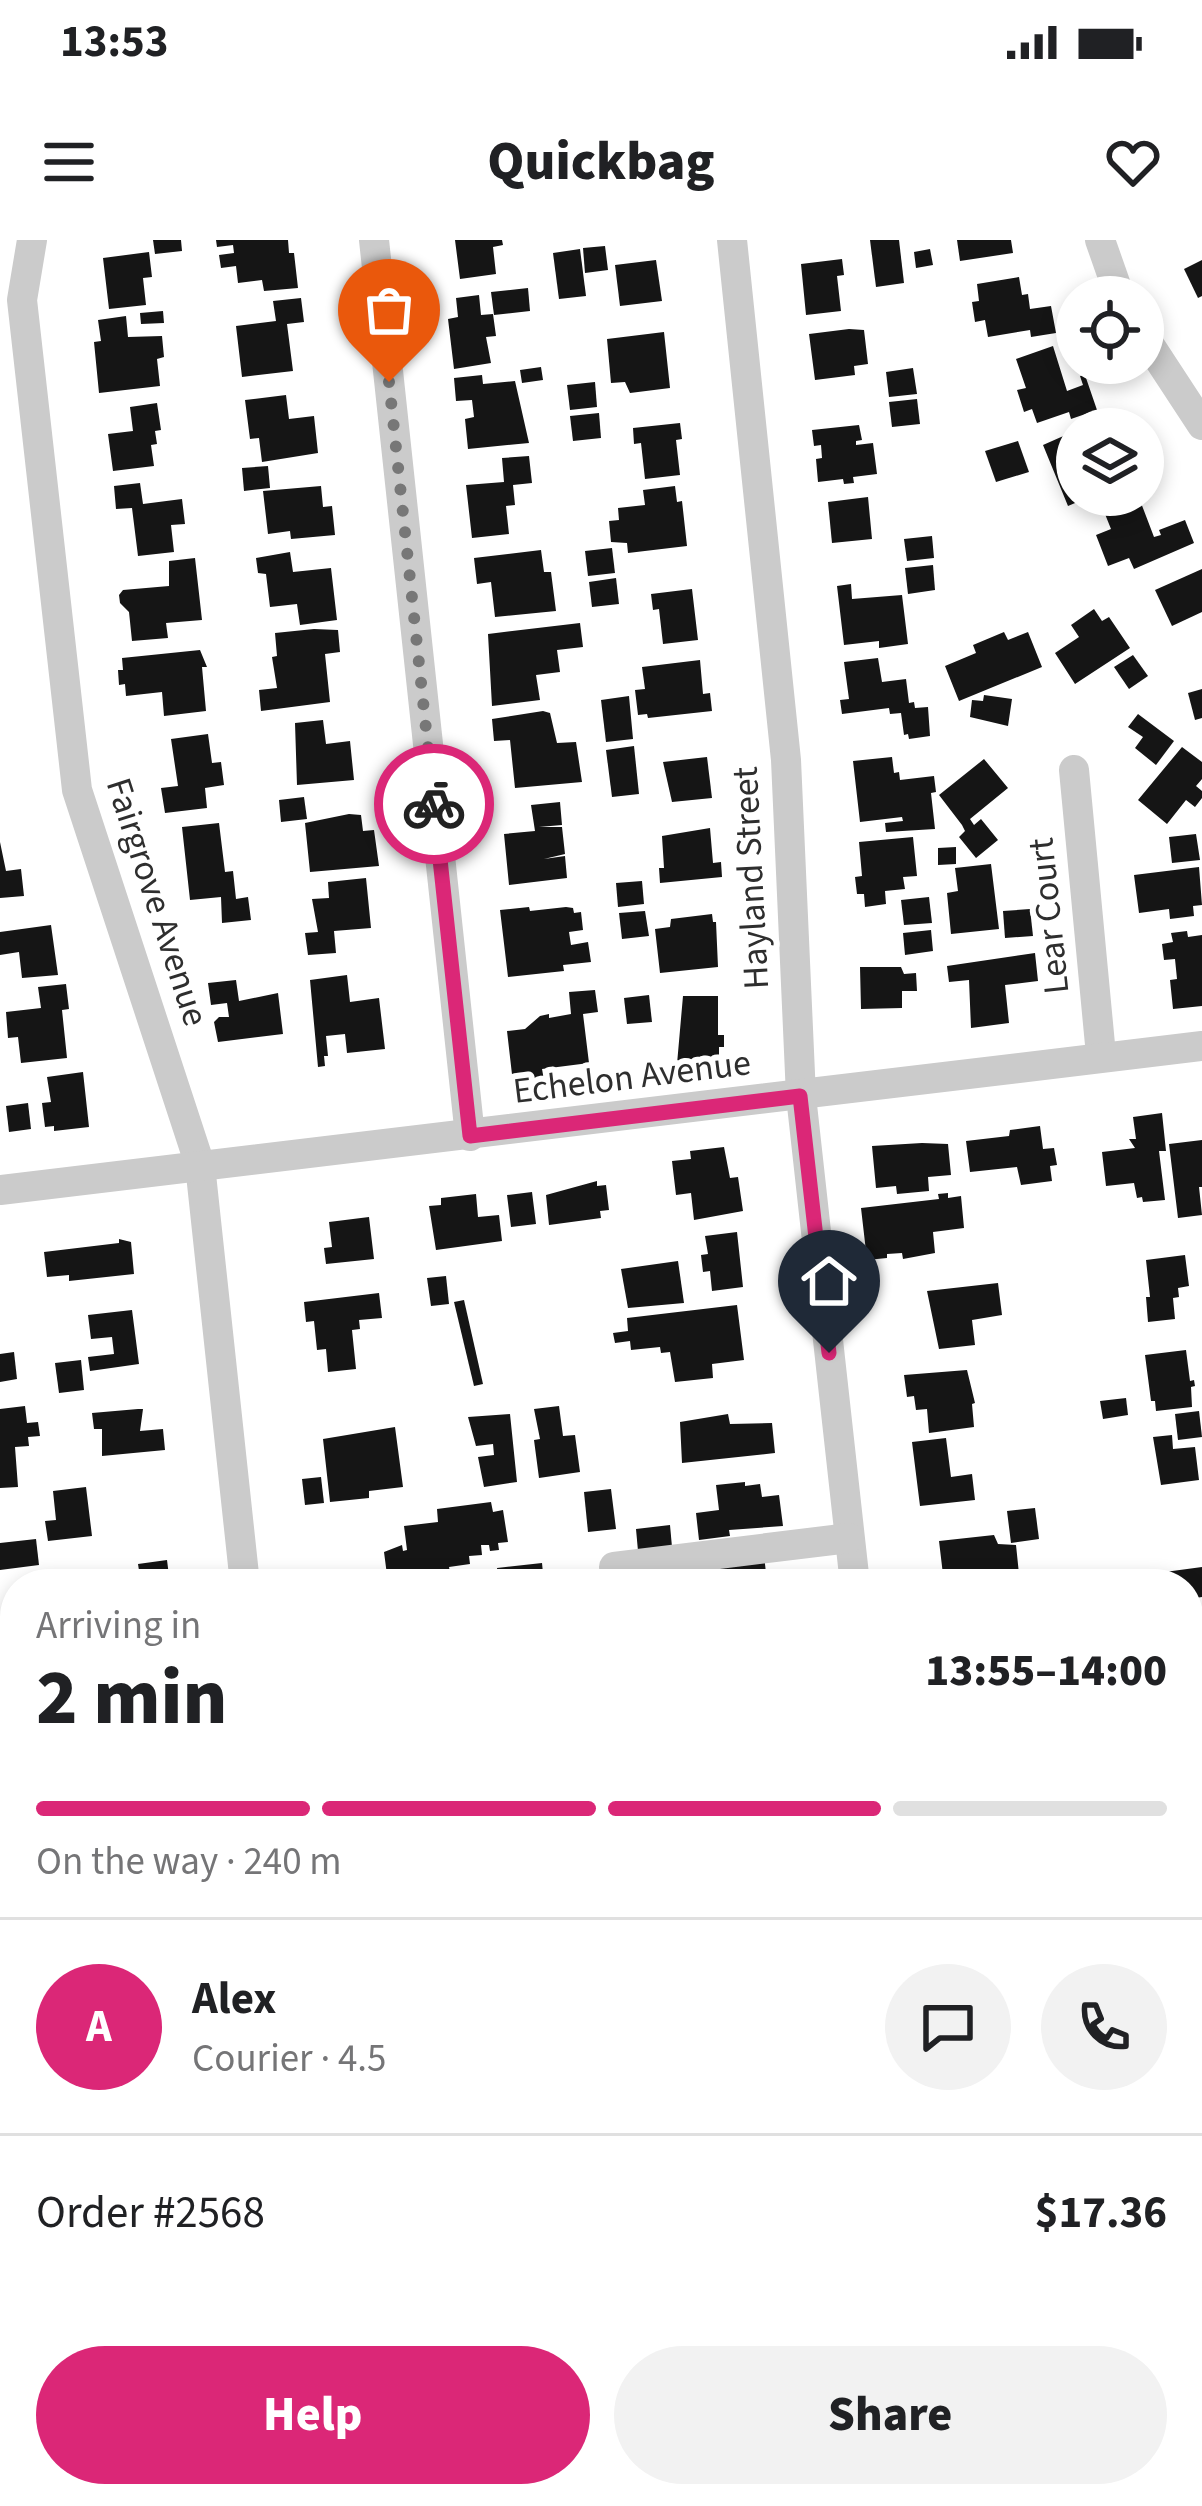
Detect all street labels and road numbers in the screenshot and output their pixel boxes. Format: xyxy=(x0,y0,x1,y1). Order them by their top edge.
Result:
street label: Hayland Street xyxy=(720,765,782,991)
street label: Fairgrove Avenue xyxy=(93,771,221,1033)
street label: Lear Court xyxy=(1015,835,1083,997)
street label: Echelon Avenue xyxy=(510,1037,754,1117)

